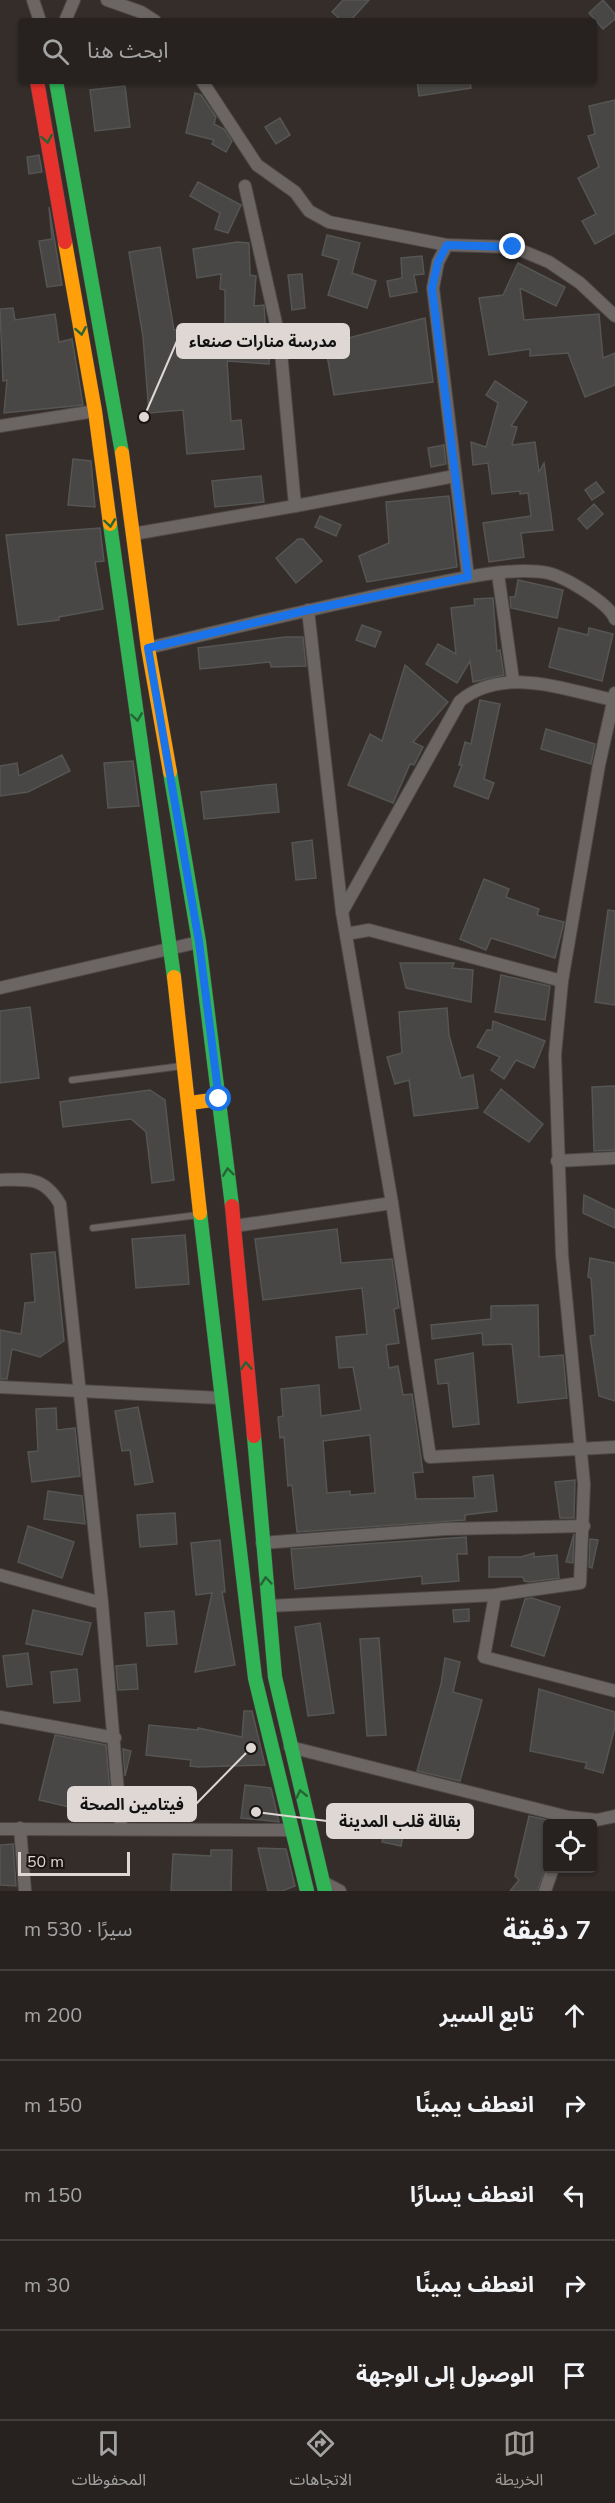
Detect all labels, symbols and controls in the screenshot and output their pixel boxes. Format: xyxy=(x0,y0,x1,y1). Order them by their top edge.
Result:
search box xyxy=(18,18,597,84)
icon: search xyxy=(39,35,72,68)
text: ابحث هنا xyxy=(87,36,168,66)
one-way arrow xyxy=(40,133,53,143)
route end xyxy=(499,233,525,259)
callout: مدرسة منارات صنعاء xyxy=(177,324,349,358)
one-way arrow xyxy=(74,325,87,335)
text: مدرسة منارات صنعاء xyxy=(189,331,337,353)
one-way arrow xyxy=(103,519,115,528)
one-way arrow xyxy=(130,712,142,721)
route start xyxy=(205,1085,231,1111)
one-way arrow xyxy=(223,1167,235,1176)
one-way arrow xyxy=(240,1361,253,1370)
one-way arrow xyxy=(260,1576,273,1585)
callout: فيتامين الصحة xyxy=(68,1787,196,1821)
one-way arrow xyxy=(295,1789,308,1799)
text: فيتامين الصحة xyxy=(80,1794,184,1816)
callout: بقالة قلب المدينة xyxy=(327,1804,473,1838)
text: بقالة قلب المدينة xyxy=(339,1811,461,1833)
map controls xyxy=(543,1819,597,1873)
button: locate xyxy=(543,1819,597,1873)
scale bar xyxy=(18,1849,130,1876)
text: 50 m xyxy=(27,1851,64,1873)
text: 7 دقيقة xyxy=(503,1913,591,1948)
text: سيرًا · 530 m xyxy=(24,1916,132,1943)
icon: ahead xyxy=(558,1999,591,2032)
text: تابع السير xyxy=(440,2000,534,2030)
text: 200 m xyxy=(24,2002,82,2029)
icon: right xyxy=(558,2089,591,2122)
text: انعطف يمينًا xyxy=(416,2090,534,2120)
text: 150 m xyxy=(24,2092,82,2119)
icon: left xyxy=(558,2179,591,2212)
text: انعطف يسارًا xyxy=(410,2180,534,2210)
text: 150 m xyxy=(24,2182,82,2209)
icon: right xyxy=(558,2269,591,2302)
text: انعطف يمينًا xyxy=(416,2270,534,2300)
text: 30 m xyxy=(24,2272,70,2299)
icon: arrive xyxy=(558,2359,591,2392)
text: الوصول إلى الوجهة xyxy=(356,2360,534,2390)
tab: المحفوظات xyxy=(72,2427,146,2497)
tab: الاتجاهات xyxy=(289,2427,352,2497)
tab: الخريطة xyxy=(495,2427,543,2497)

